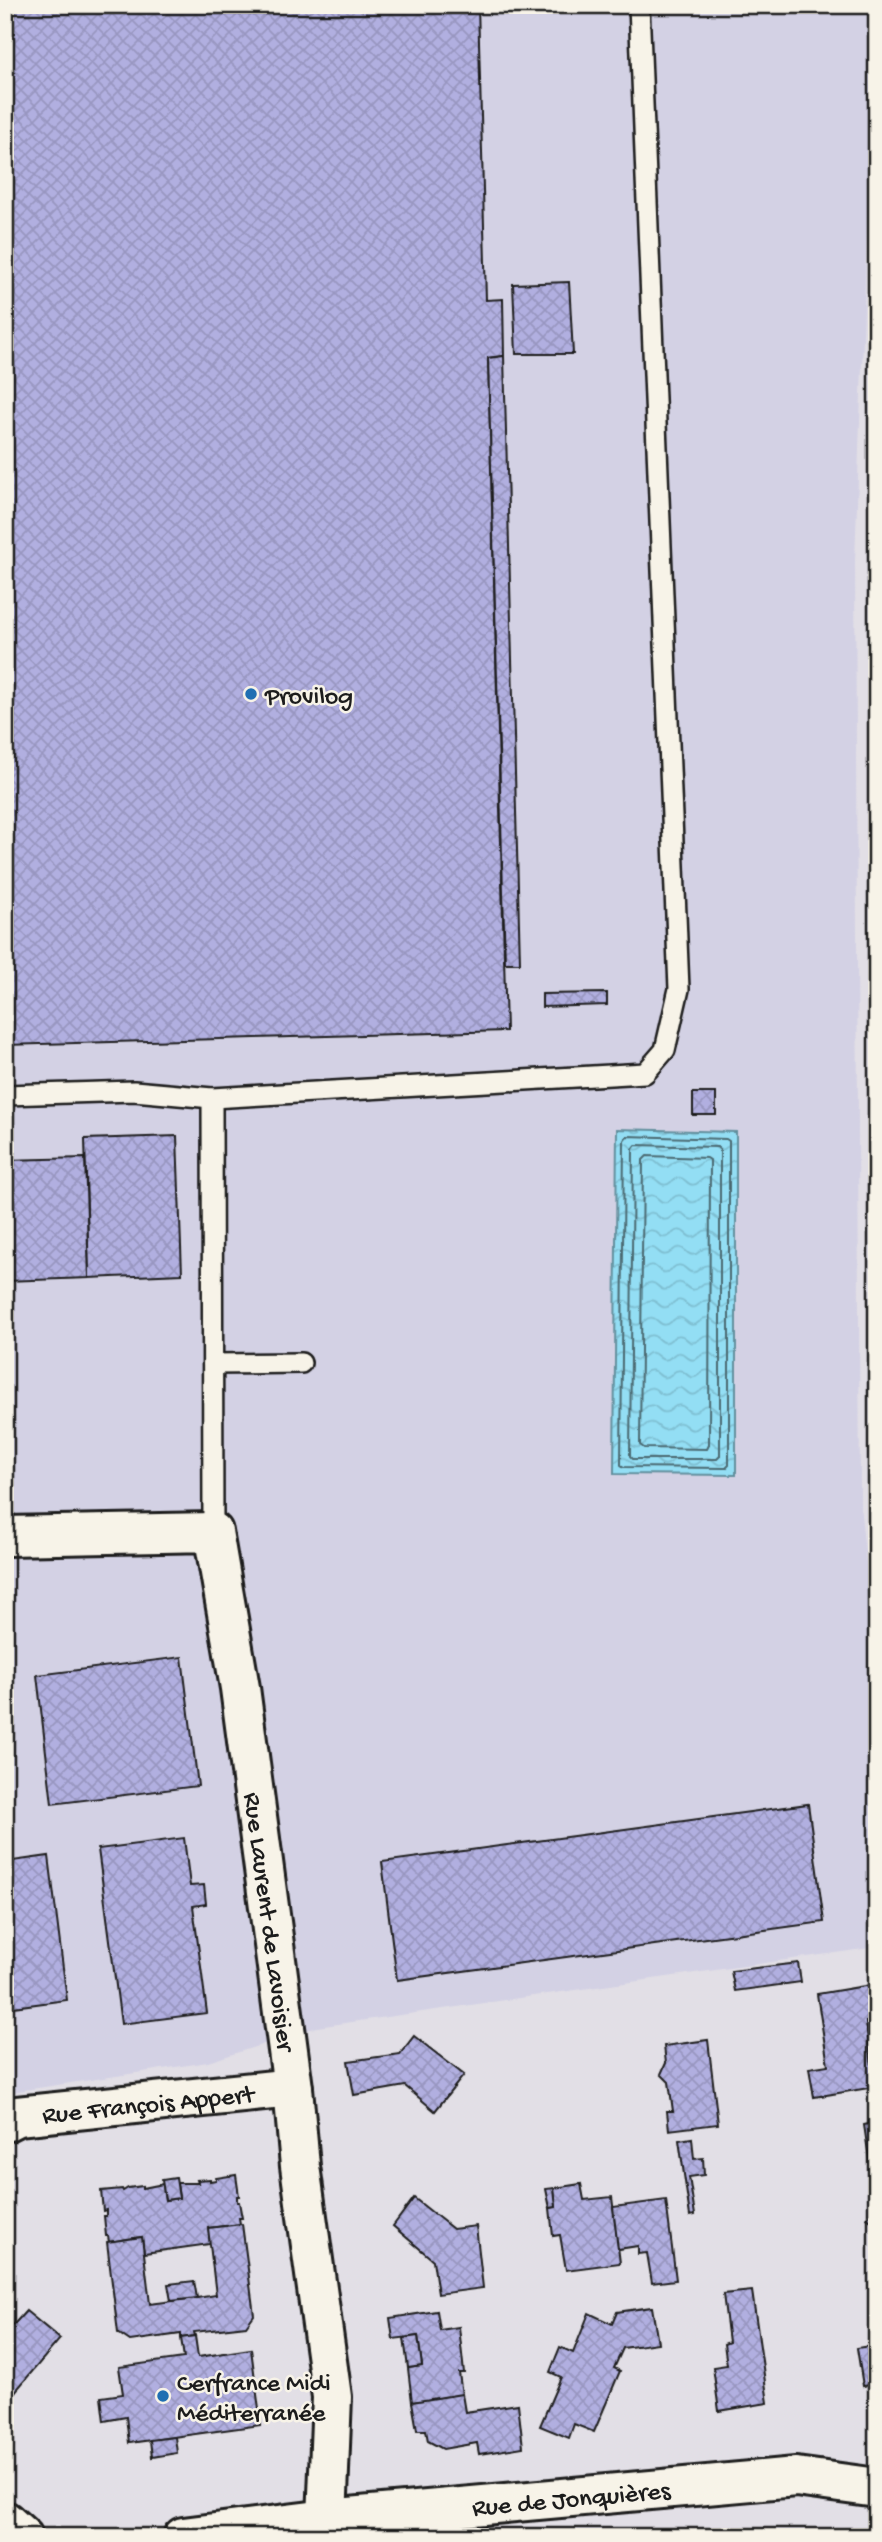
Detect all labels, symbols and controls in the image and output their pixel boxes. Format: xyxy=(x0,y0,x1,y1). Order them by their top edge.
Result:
place label: Provilog xyxy=(264,683,353,714)
marker: Provilog xyxy=(243,686,259,702)
street label: Rue Laurent de Lavoisier xyxy=(234,1791,299,2056)
street label: Rue François Appert xyxy=(41,2081,258,2133)
place label: Cerfrance Midi Méditerranée xyxy=(177,2370,331,2431)
marker: Cerfrance Midi Méditerranée xyxy=(155,2388,171,2404)
street label: Rue de Jonquières xyxy=(471,2477,673,2526)

